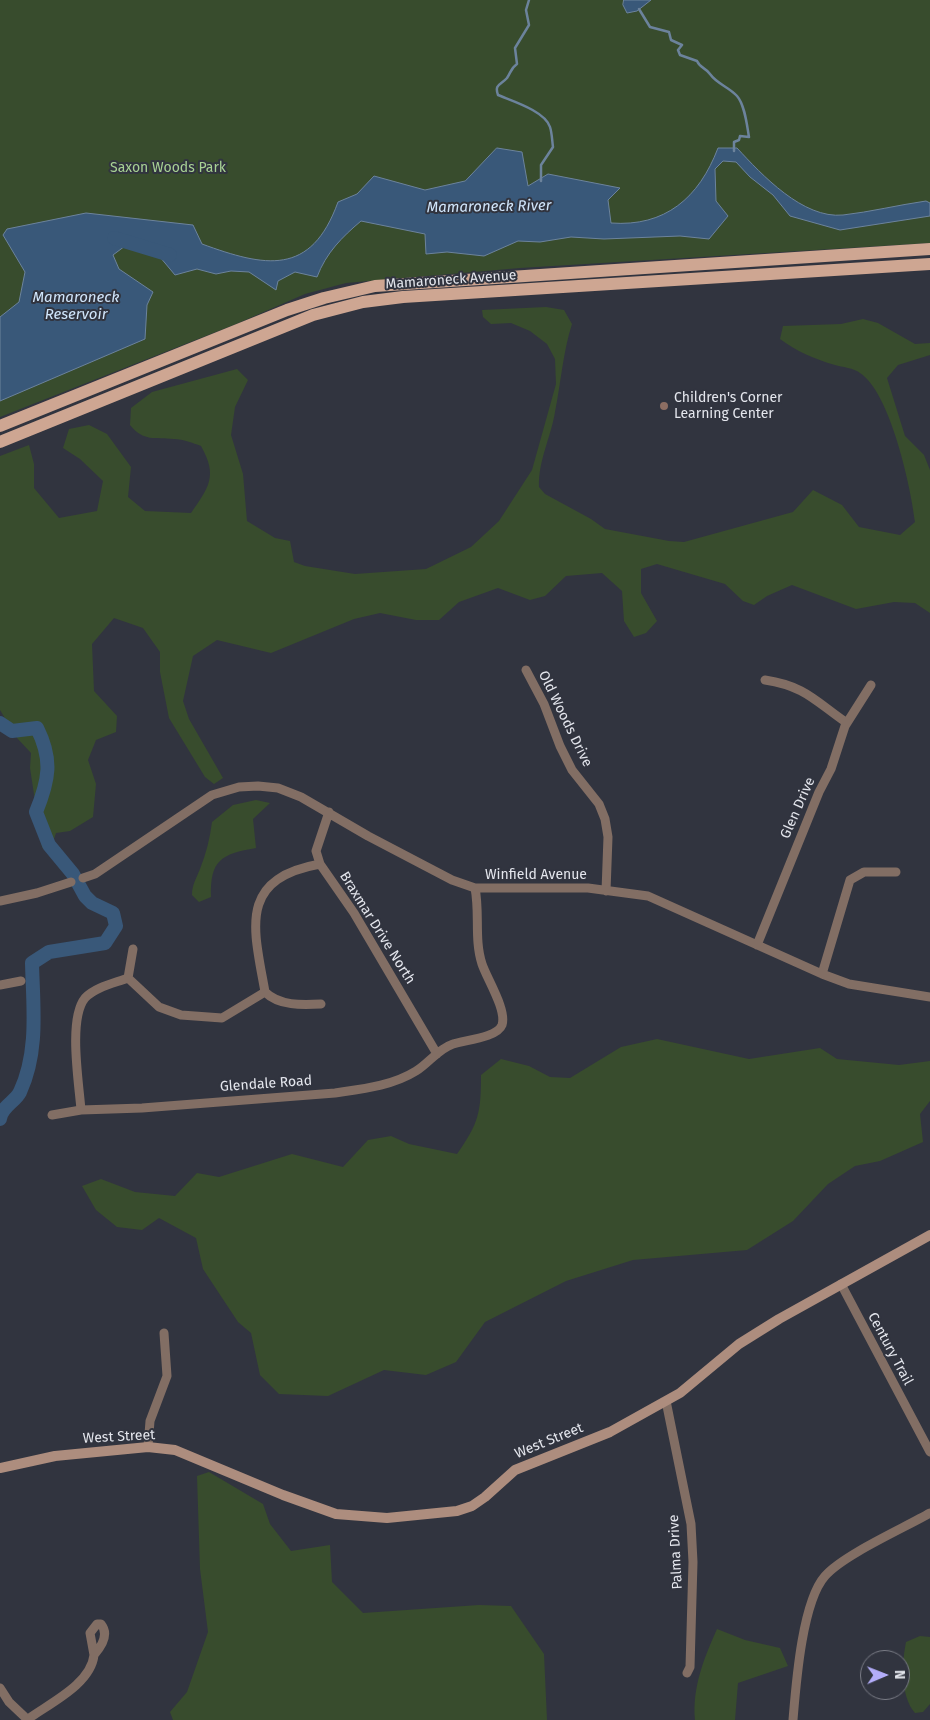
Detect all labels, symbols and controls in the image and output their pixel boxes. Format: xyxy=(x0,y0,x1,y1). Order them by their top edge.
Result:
park label: Saxon Woods Park xyxy=(110,160,226,176)
water label: Mamaroneck River xyxy=(427,197,551,217)
street label: Mamaroneck Avenue xyxy=(385,267,517,293)
water label: Mamaroneck Reservoir xyxy=(33,289,119,324)
place label: Children's Corner Learning Center xyxy=(674,390,782,422)
marker: Children's Corner Learning Center xyxy=(658,400,670,412)
street label: Old Woods Drive xyxy=(534,668,596,770)
street label: Glen Drive xyxy=(777,775,819,841)
street label: Winfield Avenue xyxy=(485,867,587,883)
street label: Braxmar Drive North xyxy=(336,869,418,987)
street label: Glendale Road xyxy=(219,1072,313,1096)
street label: Century Trail xyxy=(864,1310,916,1388)
street label: West Street xyxy=(512,1420,586,1462)
street label: West Street xyxy=(82,1427,156,1447)
street label: Palma Drive xyxy=(666,1514,686,1590)
north arrow xyxy=(860,1650,910,1700)
text: N xyxy=(891,1670,908,1680)

